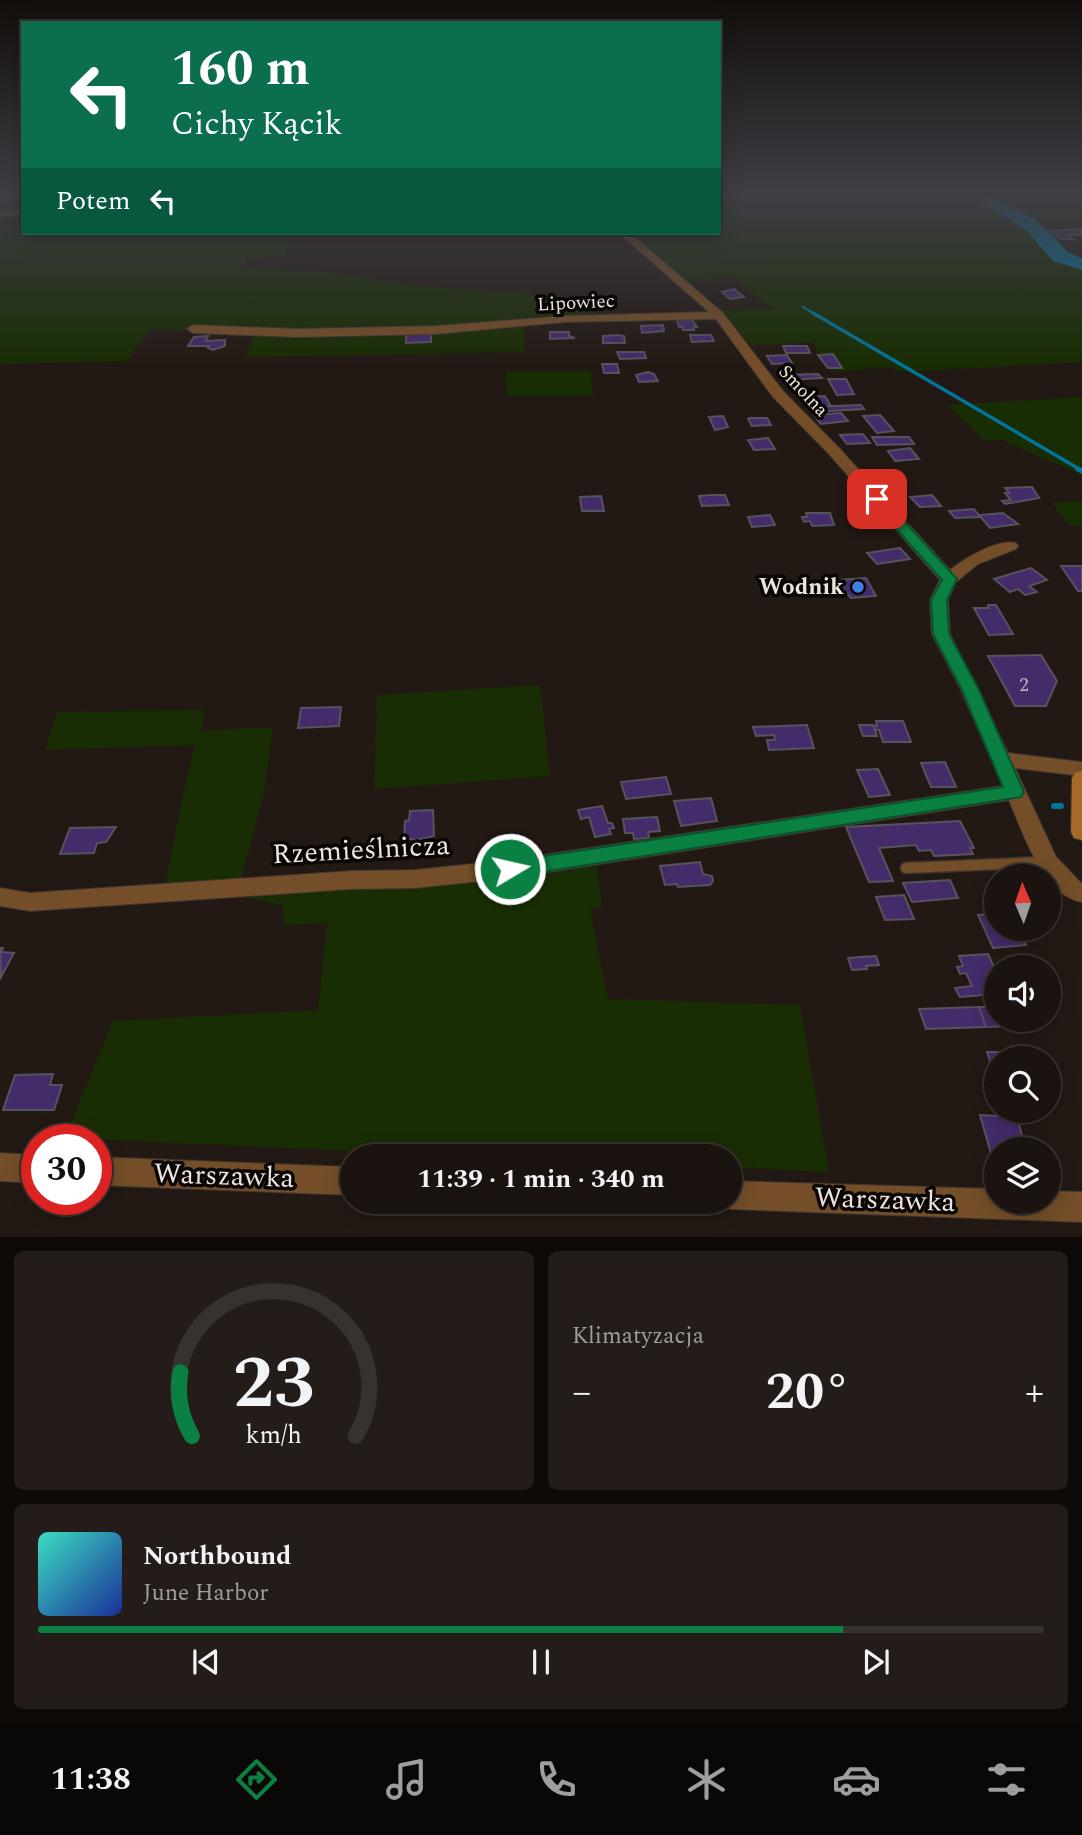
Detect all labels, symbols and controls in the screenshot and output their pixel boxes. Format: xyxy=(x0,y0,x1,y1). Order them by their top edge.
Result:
text: 160 m xyxy=(171,32,310,107)
icon: left xyxy=(56,49,147,140)
text: Cichy Kącik xyxy=(171,100,342,149)
text: Potem xyxy=(56,181,130,221)
icon: left xyxy=(144,182,182,220)
street label: Lipowiec xyxy=(536,286,616,320)
street label: Smolna xyxy=(771,358,835,424)
pin xyxy=(847,469,907,529)
icon: arrive xyxy=(858,480,896,518)
place label: Wodnik xyxy=(759,570,844,605)
marker: Wodnik xyxy=(850,579,866,595)
house number: 2 xyxy=(1019,671,1029,700)
street label: Rzemieślnicza xyxy=(271,824,451,876)
position arrow xyxy=(473,832,547,906)
north arrow xyxy=(984,864,1060,942)
map controls xyxy=(984,864,1061,1214)
button: sound xyxy=(984,955,1061,1032)
button: search xyxy=(984,1046,1061,1123)
speed limit sign: 30 xyxy=(21,1124,112,1215)
button: layers xyxy=(984,1137,1061,1214)
street label: Warszawka xyxy=(153,1152,295,1200)
text: 11:39 · 1 min · 340 m xyxy=(417,1159,665,1199)
street label: Warszawka xyxy=(814,1176,956,1224)
text: Klimatyzacja xyxy=(572,1319,704,1354)
text: 23 xyxy=(233,1330,315,1441)
text: 20° xyxy=(766,1353,850,1432)
text: − xyxy=(572,1364,591,1422)
text: + xyxy=(1025,1364,1044,1422)
text: km/h xyxy=(246,1417,302,1455)
text: Northbound xyxy=(143,1536,291,1576)
text: June Harbor xyxy=(143,1576,268,1611)
icon: previous xyxy=(187,1643,225,1681)
icon: pause xyxy=(522,1643,560,1681)
icon: next xyxy=(857,1643,895,1681)
text: 11:38 xyxy=(51,1755,131,1804)
icon: directions xyxy=(232,1755,281,1804)
icon: music xyxy=(382,1755,431,1804)
icon: phone xyxy=(532,1755,581,1804)
icon: climate xyxy=(682,1755,731,1804)
icon: car xyxy=(832,1755,881,1804)
icon: filters xyxy=(982,1755,1031,1804)

